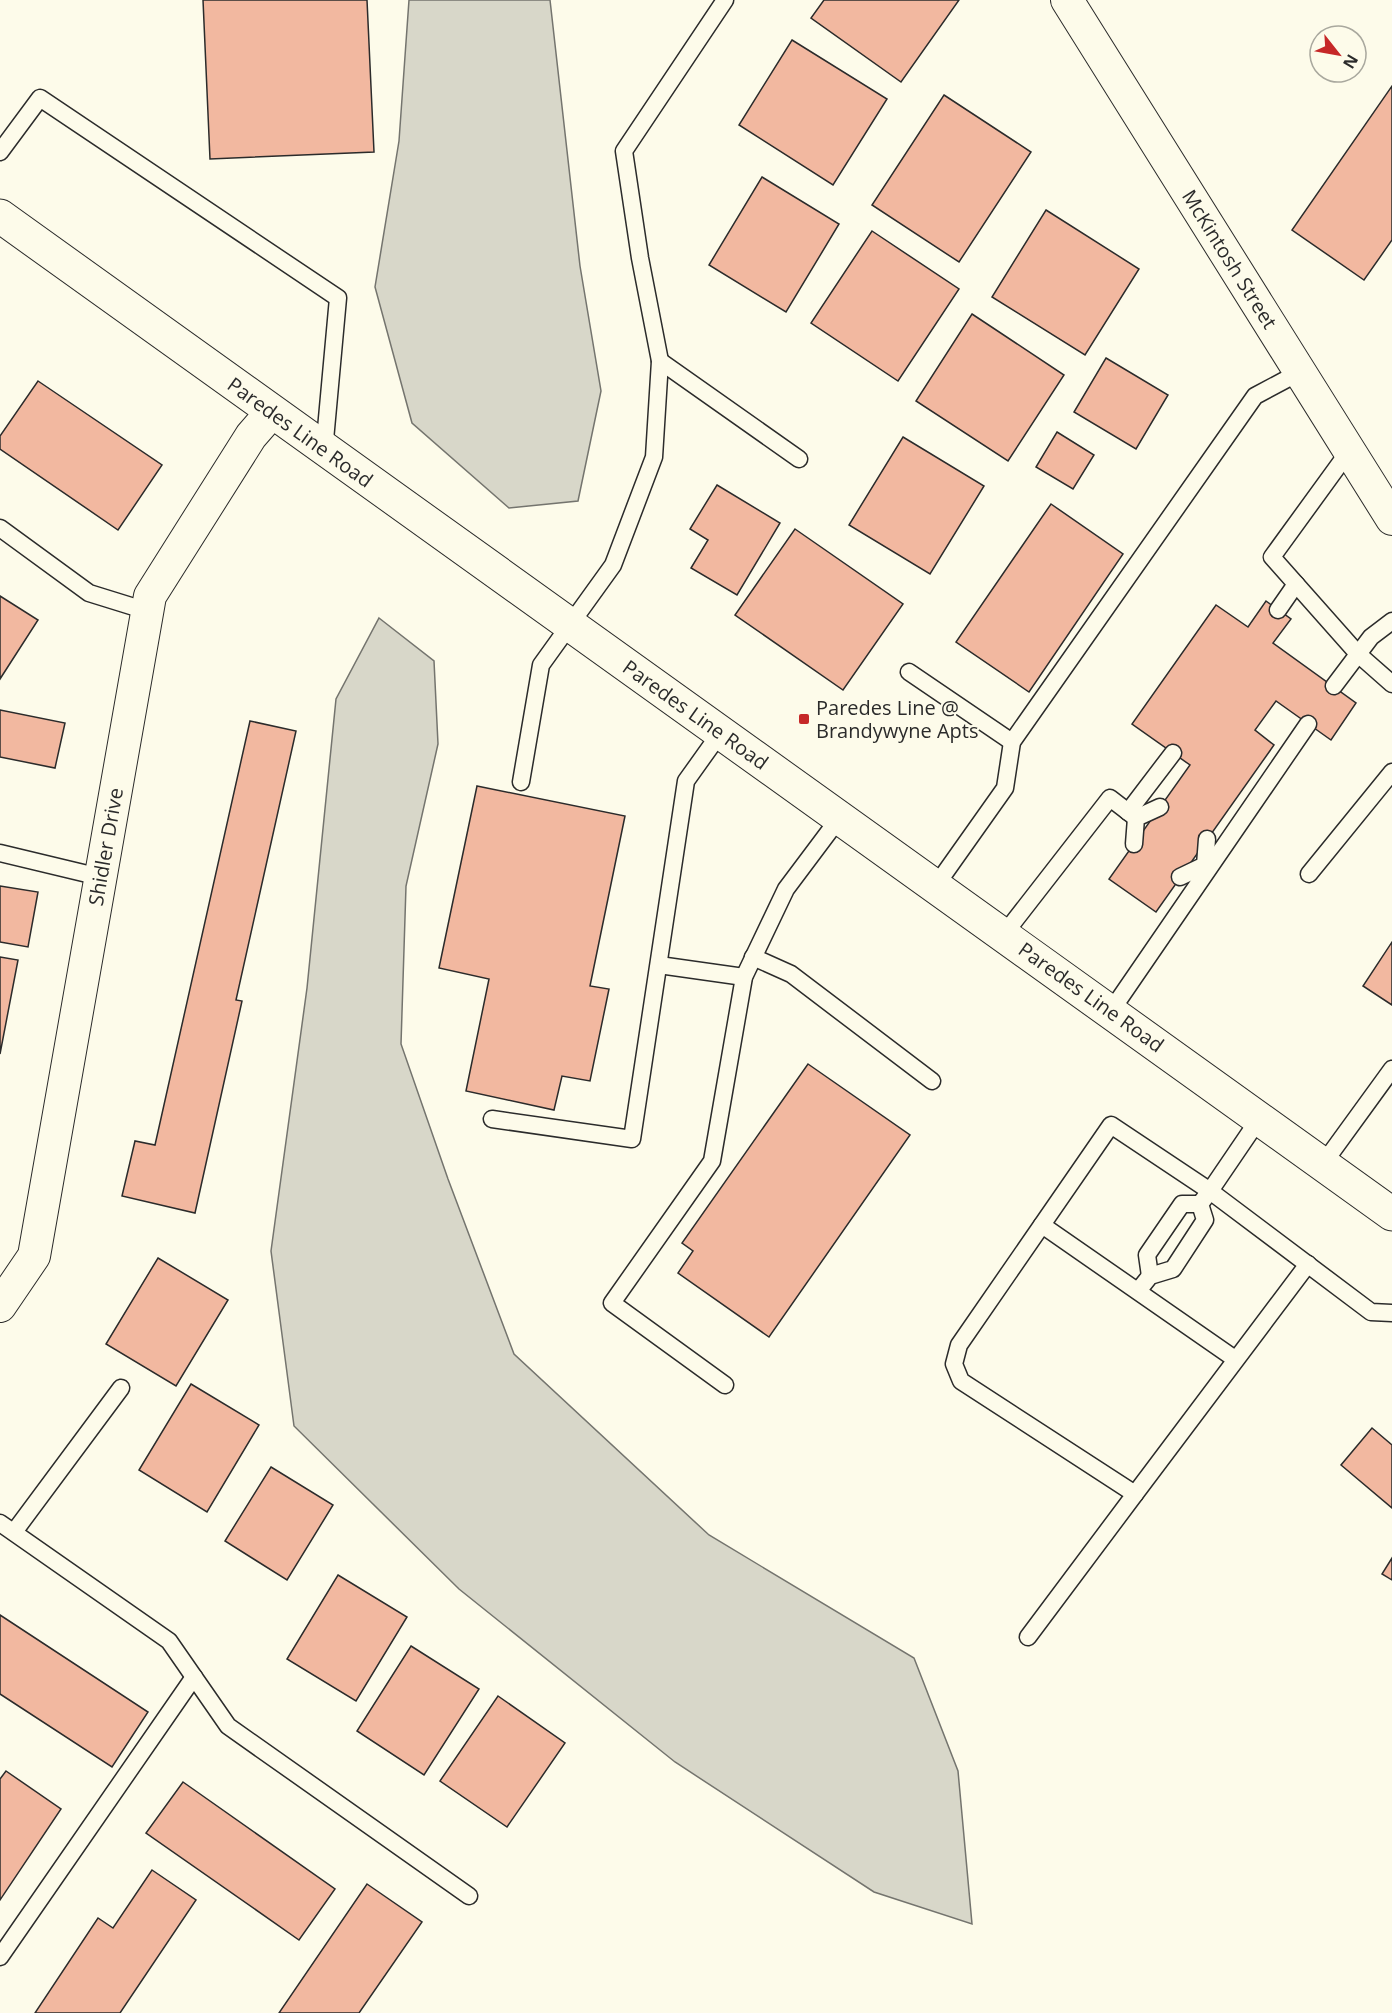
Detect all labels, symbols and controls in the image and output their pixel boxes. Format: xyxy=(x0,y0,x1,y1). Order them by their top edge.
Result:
north arrow xyxy=(1308,24,1368,84)
text: N xyxy=(1338,50,1364,73)
street label: McKintosh Street xyxy=(1176,184,1284,334)
street label: Paredes Line Road xyxy=(222,371,378,493)
street label: Paredes Line Road xyxy=(618,653,774,776)
place label: Paredes Line @ Brandywyne Apts xyxy=(816,694,978,744)
marker: Paredes Line @ Brandywyne Apts xyxy=(797,712,811,726)
street label: Shidler Drive xyxy=(82,786,129,908)
street label: Paredes Line Road xyxy=(1013,936,1169,1058)

